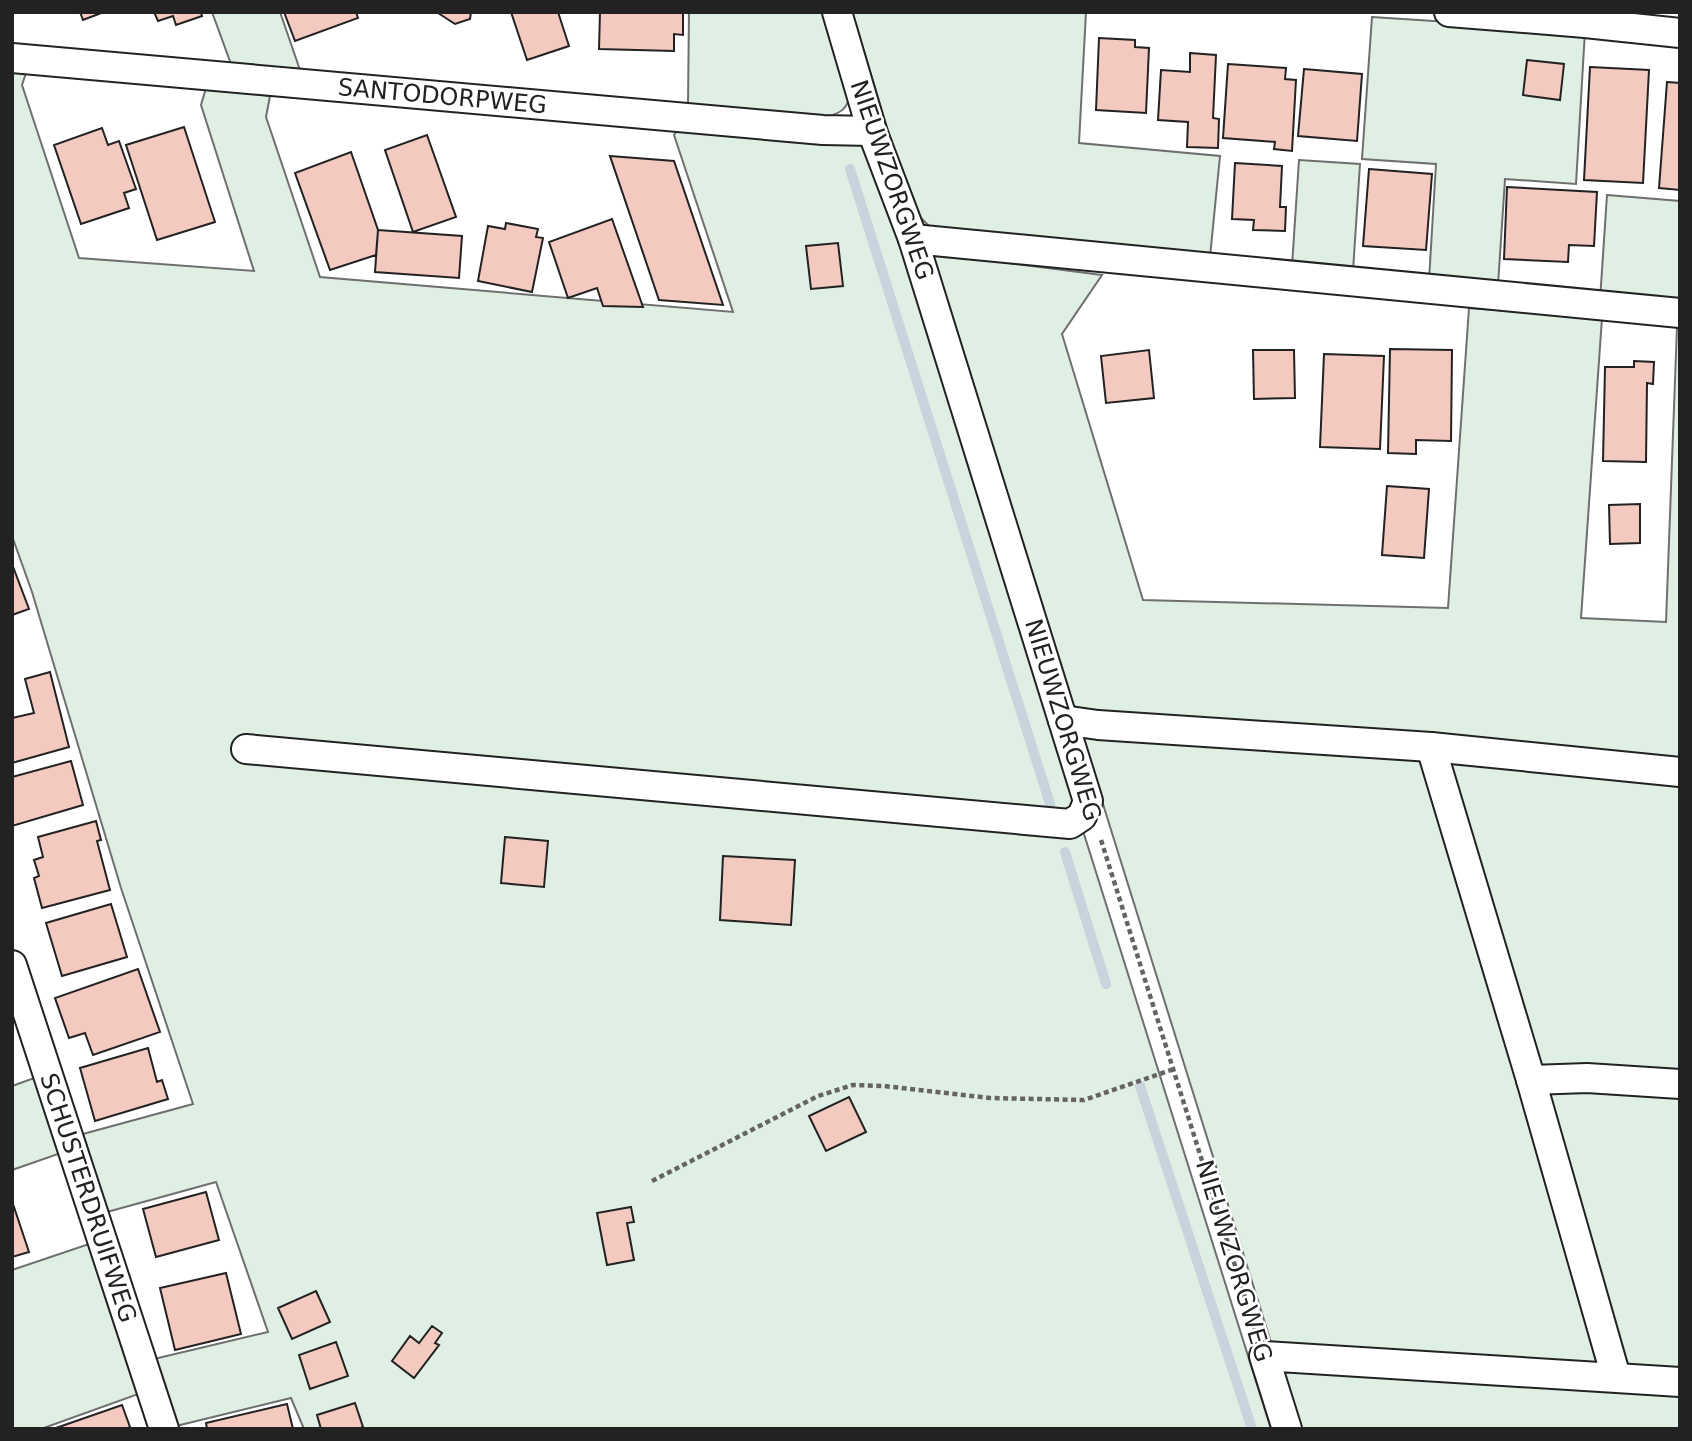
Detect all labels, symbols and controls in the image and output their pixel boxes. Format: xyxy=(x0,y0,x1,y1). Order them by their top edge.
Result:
street label: SANTODORPWEG xyxy=(337,73,548,119)
street label: NIEUWZORGWEG xyxy=(845,76,939,284)
street label: NIEUWZORGWEG xyxy=(1019,616,1107,824)
street label: SCHUSTERDRUIFWEG xyxy=(34,1070,142,1326)
street label: NIEUWZORGWEG xyxy=(1190,1157,1278,1365)

